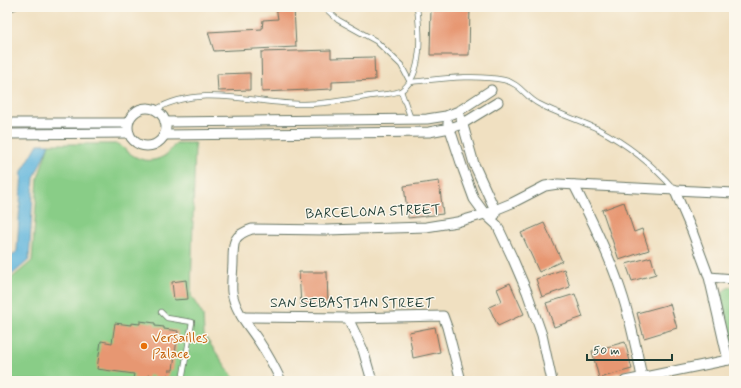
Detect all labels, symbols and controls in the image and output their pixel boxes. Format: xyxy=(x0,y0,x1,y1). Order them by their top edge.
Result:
street label: BARCELONA STREET xyxy=(305,201,441,223)
street label: SAN SEBASTIAN STREET xyxy=(270,294,434,312)
place label: Versailles Palace xyxy=(152,329,208,363)
scale bar xyxy=(587,336,672,362)
marker: Versailles Palace xyxy=(139,341,149,351)
text: 50 m xyxy=(593,343,620,359)

